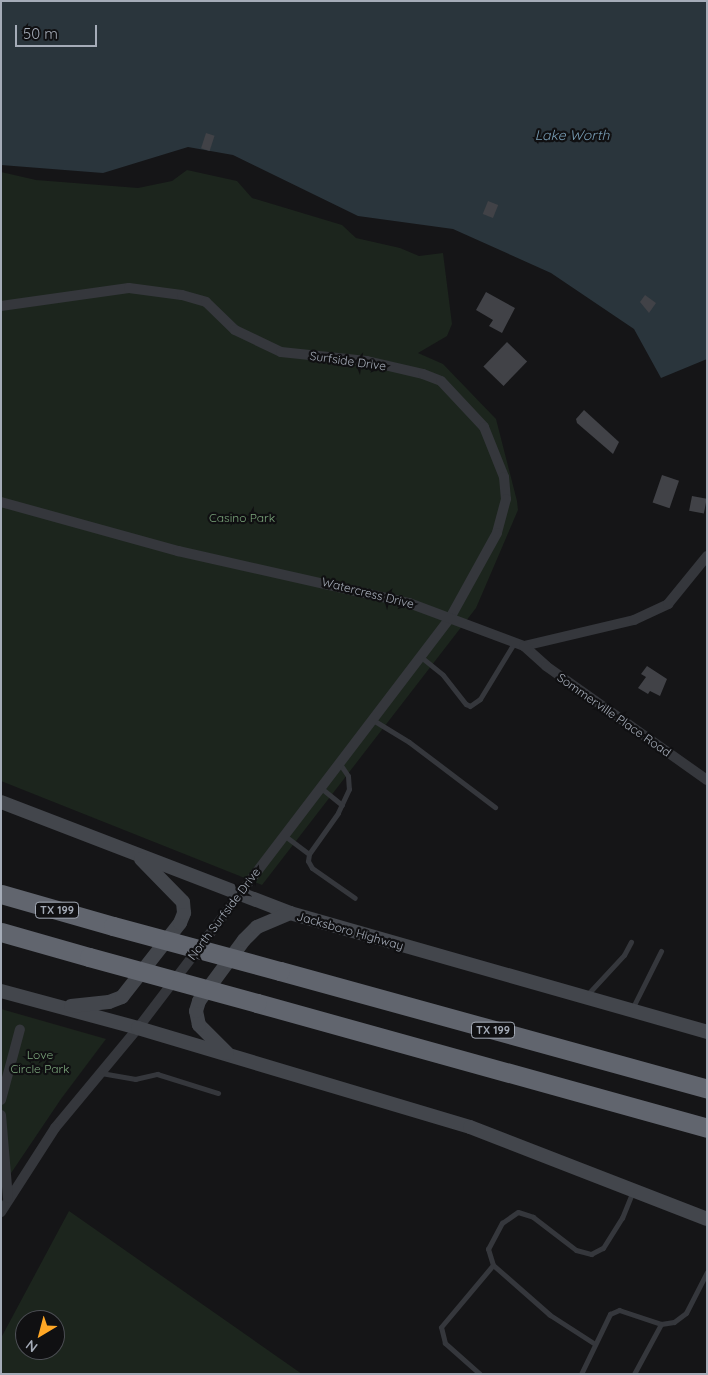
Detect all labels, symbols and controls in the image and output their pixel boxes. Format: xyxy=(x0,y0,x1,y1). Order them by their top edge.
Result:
scale bar xyxy=(18,15,100,47)
text: 50 m xyxy=(23,24,58,43)
water label: Lake Worth xyxy=(535,127,609,143)
street label: Surfside Drive xyxy=(309,349,387,373)
park label: Casino Park xyxy=(209,511,275,525)
street label: Watercress Drive xyxy=(320,575,416,611)
street label: Sommerville Place Road xyxy=(554,670,674,760)
street label: North Surfside Drive xyxy=(185,865,263,963)
road number: TX 199 xyxy=(34,902,80,918)
street label: Jacksboro Highway xyxy=(295,909,405,953)
road number: TX 199 xyxy=(470,1022,516,1038)
park label: Love Circle Park xyxy=(10,1048,70,1076)
north arrow xyxy=(15,1310,65,1360)
text: N xyxy=(22,1336,41,1356)

